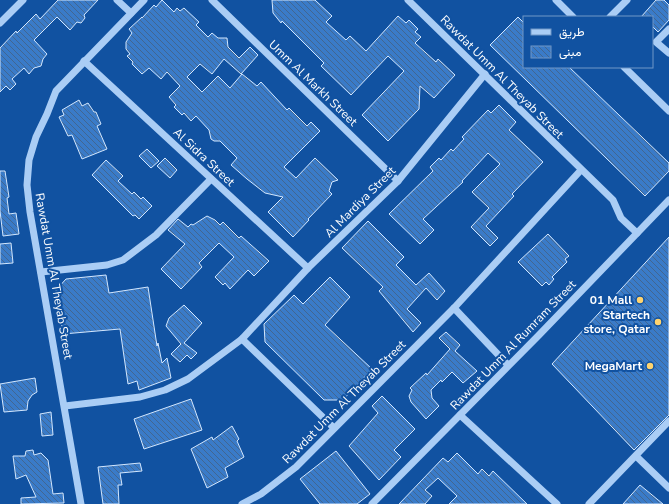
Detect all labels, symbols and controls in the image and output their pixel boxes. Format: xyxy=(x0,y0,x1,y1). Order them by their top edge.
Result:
street label: Rawdat Umm Al Theyab Street xyxy=(437,12,568,143)
legend xyxy=(523,16,653,68)
text: طريق xyxy=(559,24,585,40)
street label: Umm Al Markh Street xyxy=(265,36,361,130)
text: مبنى xyxy=(559,44,581,60)
street label: Al Sidra Street xyxy=(170,124,239,190)
street label: Al Mardiya Street xyxy=(321,162,400,241)
street label: Rawdat Umm Al Theyab Street xyxy=(32,192,77,361)
street label: Rawdat Umm Al Rumram Street xyxy=(447,276,580,413)
place label: 01 Mall xyxy=(590,292,632,308)
marker: 01 Mall xyxy=(635,295,645,305)
place label: Startech store, Qatar xyxy=(584,307,650,337)
marker: Startech store, Qatar xyxy=(653,317,663,327)
street label: Rawdat Umm Al Theyab Street xyxy=(279,336,410,467)
place label: MegaMart xyxy=(585,358,642,374)
marker: MegaMart xyxy=(645,361,655,371)

